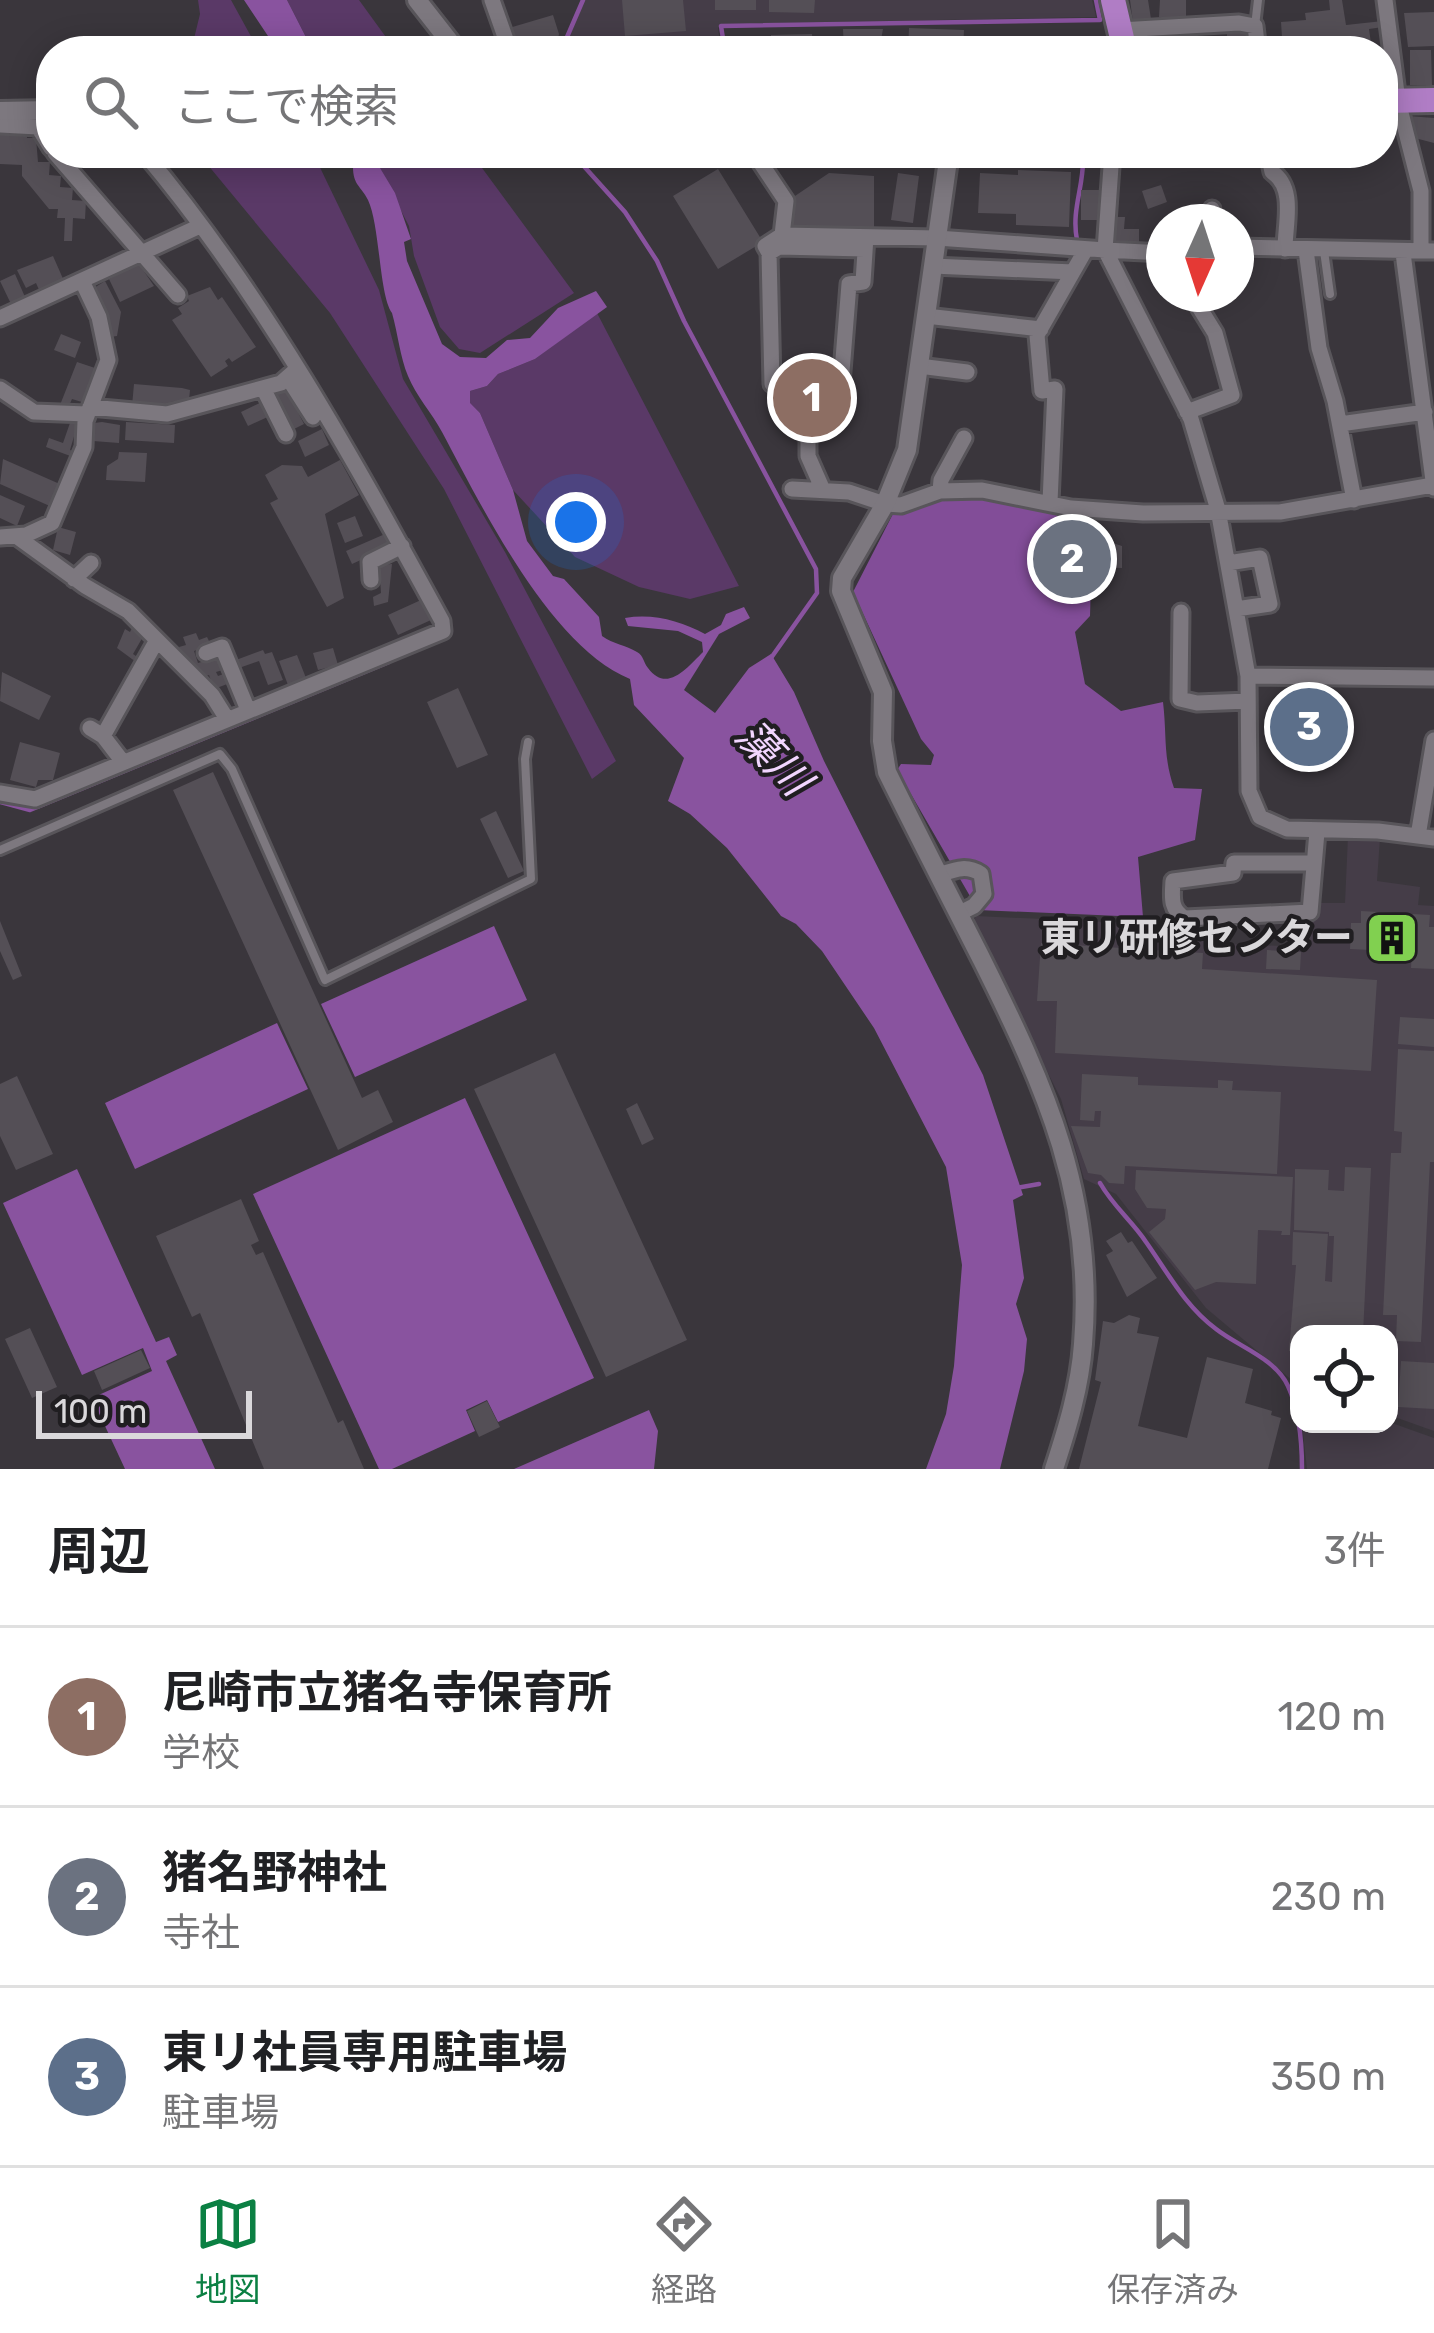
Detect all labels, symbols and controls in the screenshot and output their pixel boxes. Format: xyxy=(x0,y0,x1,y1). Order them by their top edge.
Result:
search box xyxy=(36,36,1398,168)
icon: search xyxy=(78,69,144,135)
text: ここで検索 xyxy=(174,80,399,133)
north arrow xyxy=(1146,204,1254,312)
pin: 1 xyxy=(773,353,851,443)
your location xyxy=(546,492,606,552)
pin: 2 xyxy=(1033,514,1111,604)
pin: 3 xyxy=(1270,682,1348,772)
water label: 藻川 xyxy=(726,710,823,808)
building icon: 東リ研修センター xyxy=(1364,910,1420,966)
place label: 東リ研修センター xyxy=(1041,915,1353,961)
map controls xyxy=(1290,1325,1398,1433)
button: locate xyxy=(1290,1325,1398,1433)
scale bar xyxy=(36,1385,252,1438)
text: 100 m xyxy=(54,1392,147,1431)
text: 周辺 xyxy=(48,1521,150,1582)
text: 3件 xyxy=(1324,1528,1386,1574)
text: 尼崎市立猪名寺保育所 xyxy=(162,1666,612,1719)
text: 1 xyxy=(77,1694,97,1740)
text: 120 m xyxy=(1277,1694,1386,1740)
text: 学校 xyxy=(162,1730,240,1776)
text: 猪名野神社 xyxy=(162,1846,387,1899)
text: 2 xyxy=(74,1874,100,1920)
text: 230 m xyxy=(1271,1874,1386,1920)
text: 寺社 xyxy=(162,1910,240,1956)
text: 東リ社員専用駐車場 xyxy=(162,2026,567,2079)
text: 3 xyxy=(74,2054,100,2100)
text: 350 m xyxy=(1270,2054,1386,2100)
text: 駐車場 xyxy=(162,2090,279,2136)
tab: 地図 xyxy=(195,2191,261,2311)
tab: 経路 xyxy=(651,2191,717,2311)
tab: 保存済み xyxy=(1107,2191,1239,2311)

